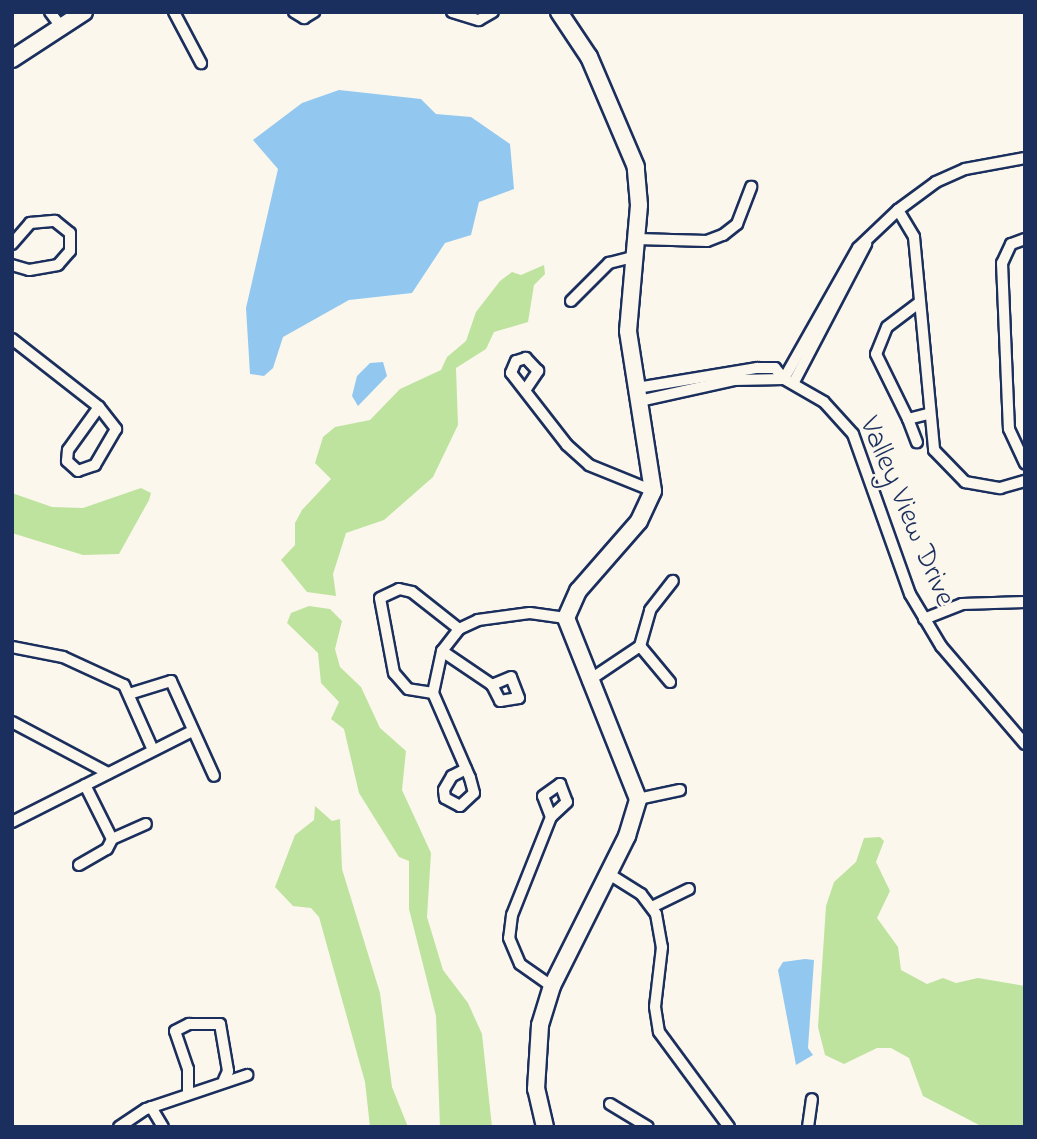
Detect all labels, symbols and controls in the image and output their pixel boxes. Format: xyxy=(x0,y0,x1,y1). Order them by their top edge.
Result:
street label: Valley View Drive xyxy=(850,412,962,612)

